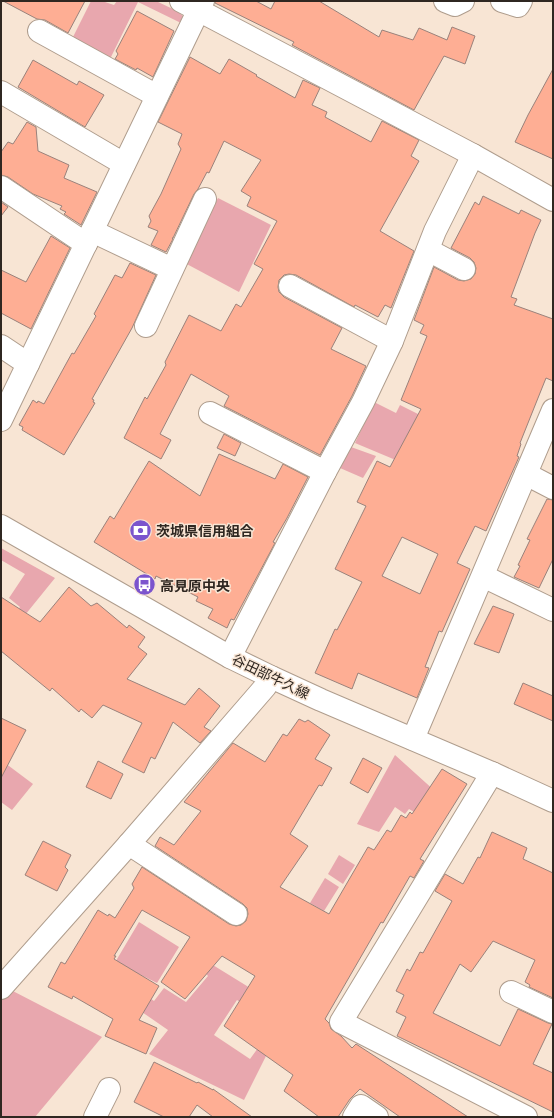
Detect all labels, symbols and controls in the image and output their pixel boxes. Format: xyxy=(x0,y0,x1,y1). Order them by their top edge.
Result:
bank icon: 茨城県信用組合 xyxy=(128,517,154,543)
place label: 茨城県信用組合 xyxy=(156,521,254,540)
bus stop icon: 高見原中央 xyxy=(131,572,157,598)
place label: 高見原中央 xyxy=(160,576,230,595)
street label: 谷田部牛久線 xyxy=(229,649,313,703)

